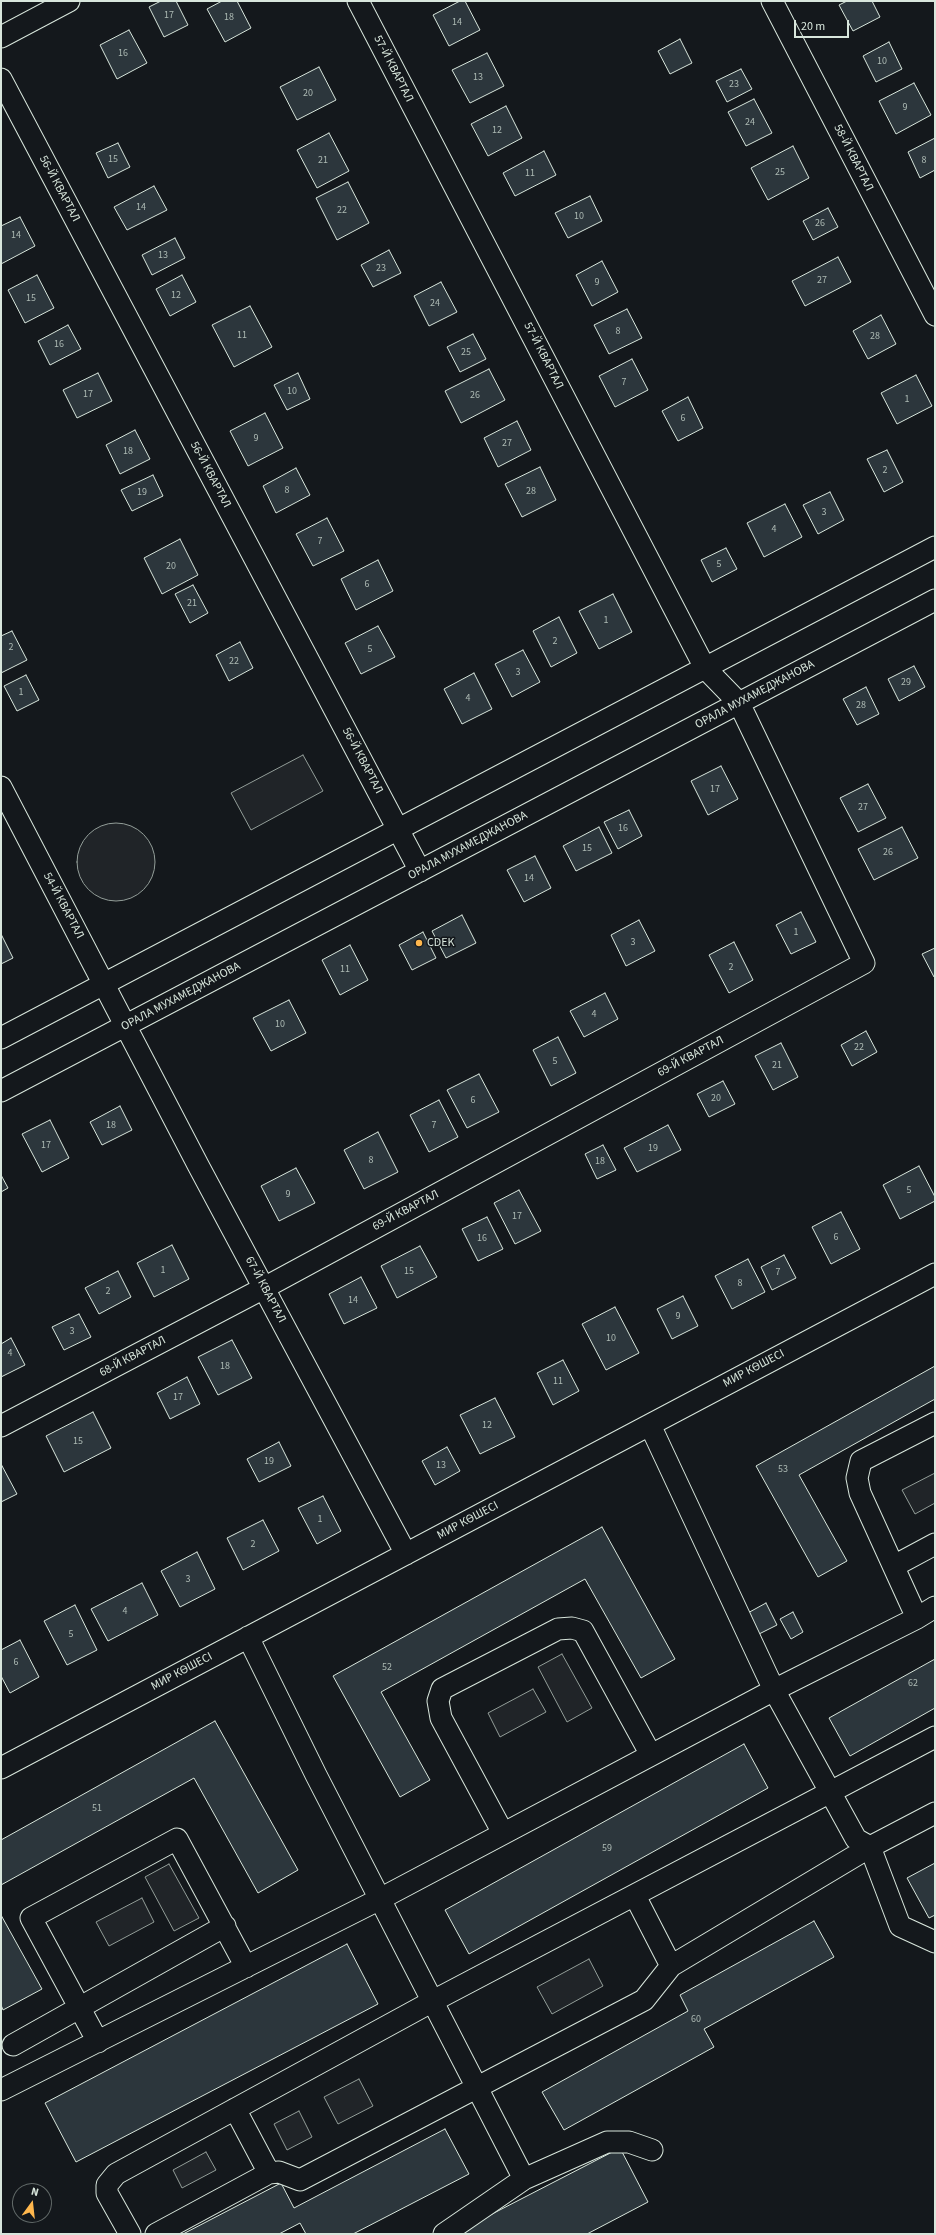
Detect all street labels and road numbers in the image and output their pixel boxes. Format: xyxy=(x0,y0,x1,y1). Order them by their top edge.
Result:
street label: 57-Й КВАРТАЛ xyxy=(370,33,416,105)
street label: 58-Й КВАРТАЛ xyxy=(830,122,876,194)
street label: 56-Й КВАРТАЛ xyxy=(35,153,83,225)
street label: 57-Й КВАРТАЛ xyxy=(520,320,566,392)
street label: 56-Й КВАРТАЛ xyxy=(186,439,234,511)
street label: ОРАЛА МУХАМЕДЖАНОВА xyxy=(693,657,817,733)
street label: 56-Й КВАРТАЛ xyxy=(338,725,386,797)
street label: ОРАЛА МУХАМЕДЖАНОВА xyxy=(406,808,530,884)
street label: 54-Й КВАРТАЛ xyxy=(39,870,87,942)
street label: ОРАЛА МУХАМЕДЖАНОВА xyxy=(119,959,243,1035)
street label: 69-Й КВАРТАЛ xyxy=(655,1033,727,1081)
street label: 69-Й КВАРТАЛ xyxy=(370,1187,442,1235)
street label: 67-Й КВАРТАЛ xyxy=(241,1254,289,1326)
street label: 68-Й КВАРТАЛ xyxy=(97,1333,169,1381)
street label: МИР КӨШЕСІ xyxy=(721,1347,787,1391)
street label: МИР КӨШЕСІ xyxy=(435,1499,501,1543)
street label: МИР КӨШЕСІ xyxy=(149,1650,215,1694)

